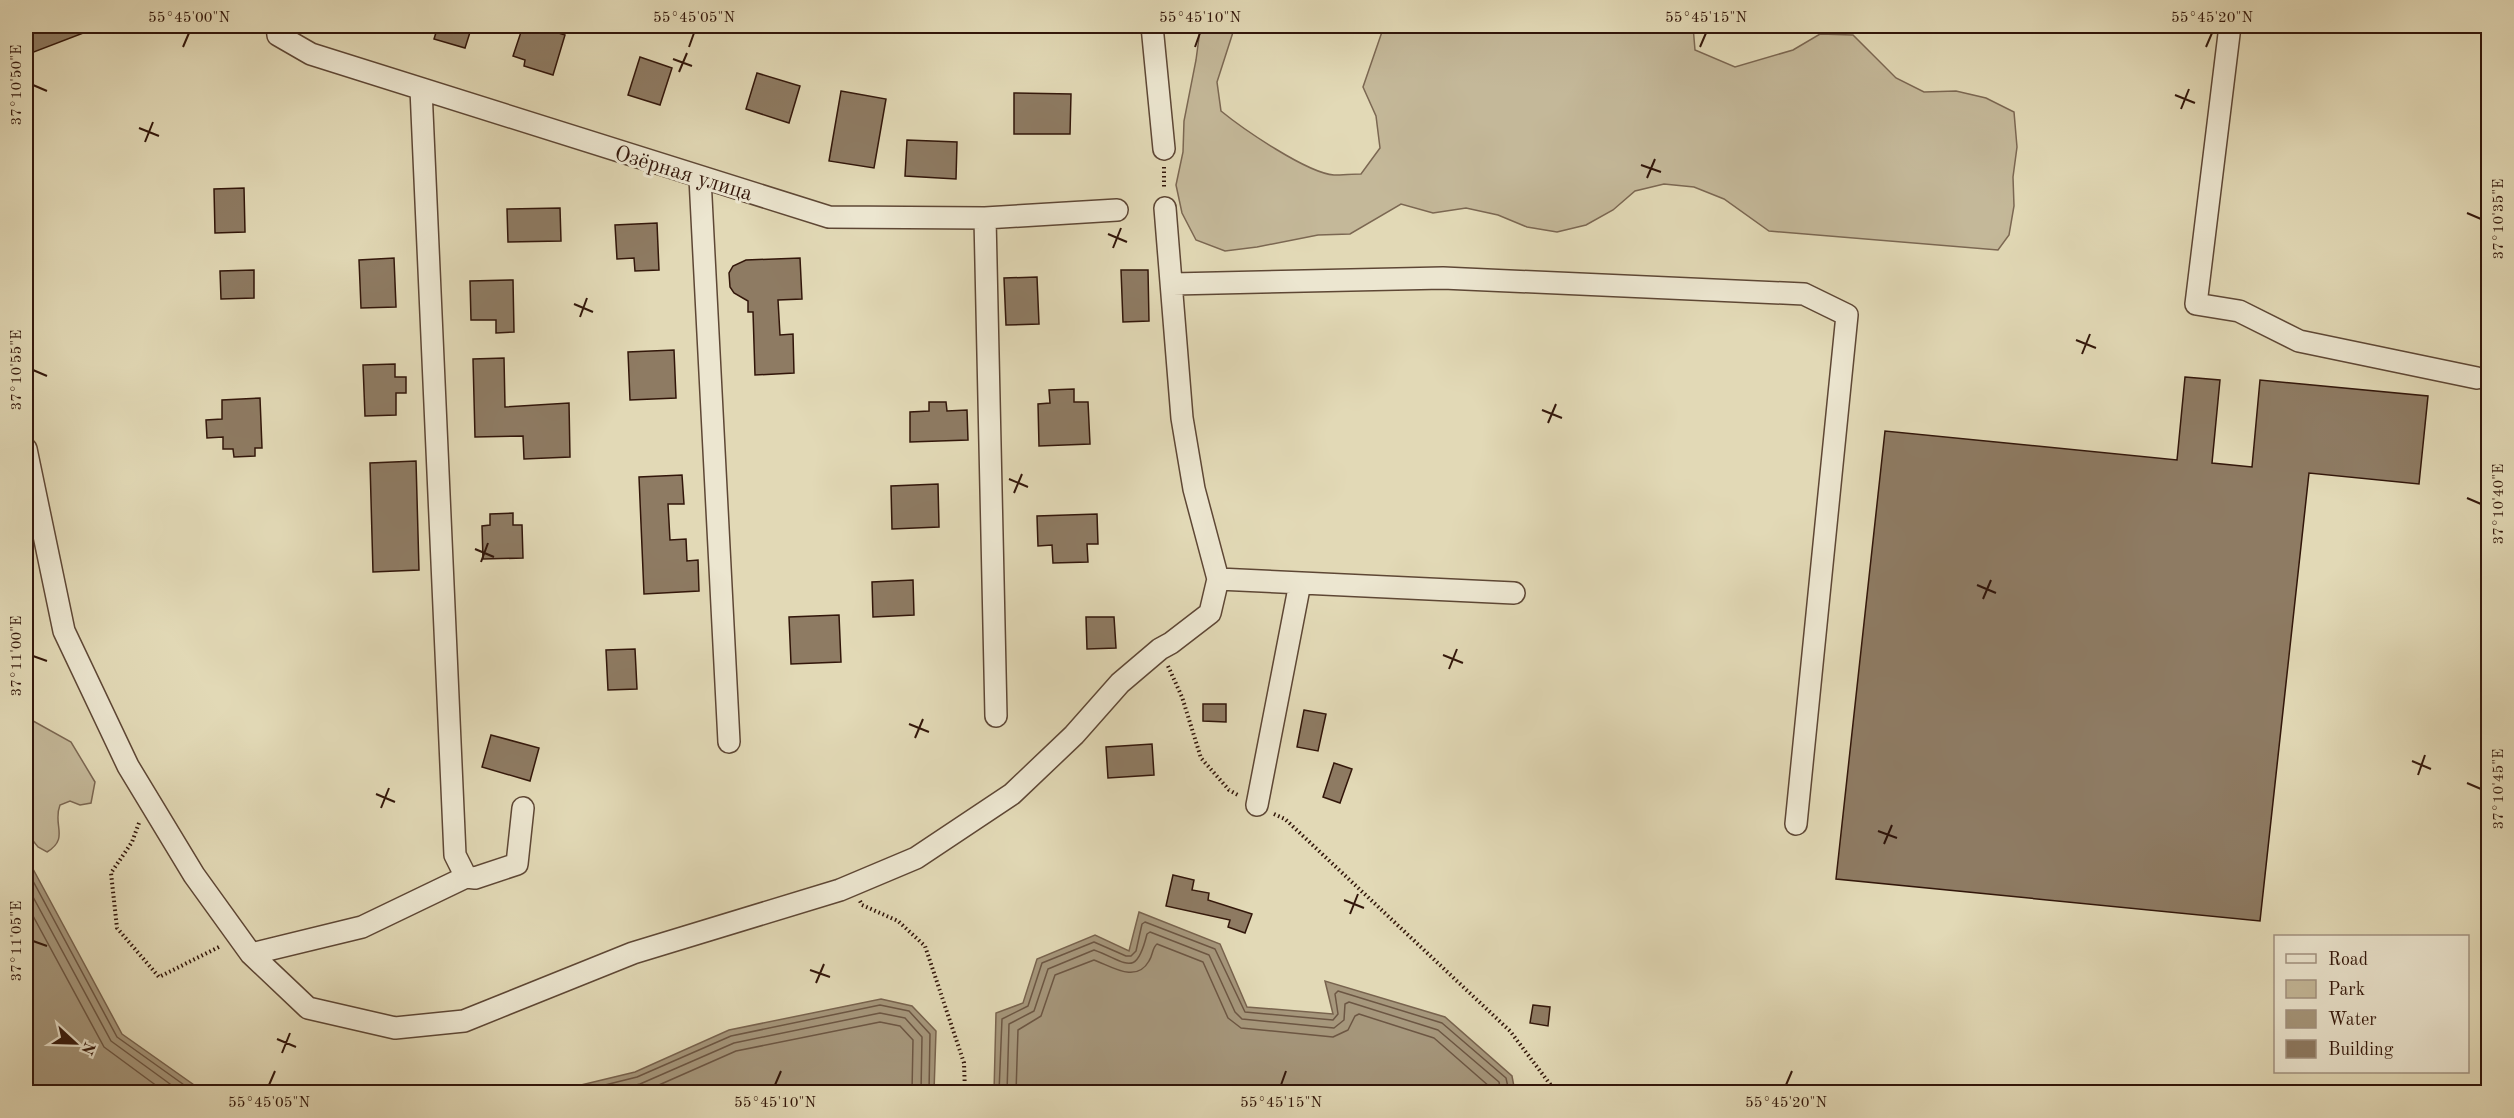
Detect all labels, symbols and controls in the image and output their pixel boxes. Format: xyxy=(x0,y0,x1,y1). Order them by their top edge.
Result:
text: 55°45'00"N xyxy=(148,11,230,26)
text: 55°45'05"N xyxy=(653,11,735,26)
text: 55°45'10"N xyxy=(1159,11,1241,26)
text: 55°45'15"N xyxy=(1665,11,1747,26)
text: 55°45'20"N xyxy=(2171,11,2253,26)
text: 37°10'50"E xyxy=(10,45,25,125)
street label: Озёрная улица xyxy=(612,142,755,205)
text: 37°10'35"E xyxy=(2492,179,2507,259)
text: 37°10'55"E xyxy=(10,330,25,410)
text: 37°10'40"E xyxy=(2492,464,2507,544)
text: 37°11'00"E xyxy=(10,616,25,696)
text: 37°10'45"E xyxy=(2492,749,2507,829)
text: 37°11'05"E xyxy=(10,901,25,981)
legend xyxy=(2274,935,2469,1073)
text: Road xyxy=(2328,951,2368,969)
text: Park xyxy=(2328,981,2365,999)
text: Water xyxy=(2328,1011,2377,1029)
north arrow xyxy=(45,1013,105,1073)
text: N xyxy=(77,1039,97,1057)
text: Building xyxy=(2328,1041,2394,1059)
text: 55°45'05"N xyxy=(228,1096,310,1111)
text: 55°45'10"N xyxy=(734,1096,816,1111)
text: 55°45'15"N xyxy=(1240,1096,1322,1111)
text: 55°45'20"N xyxy=(1745,1096,1827,1111)

